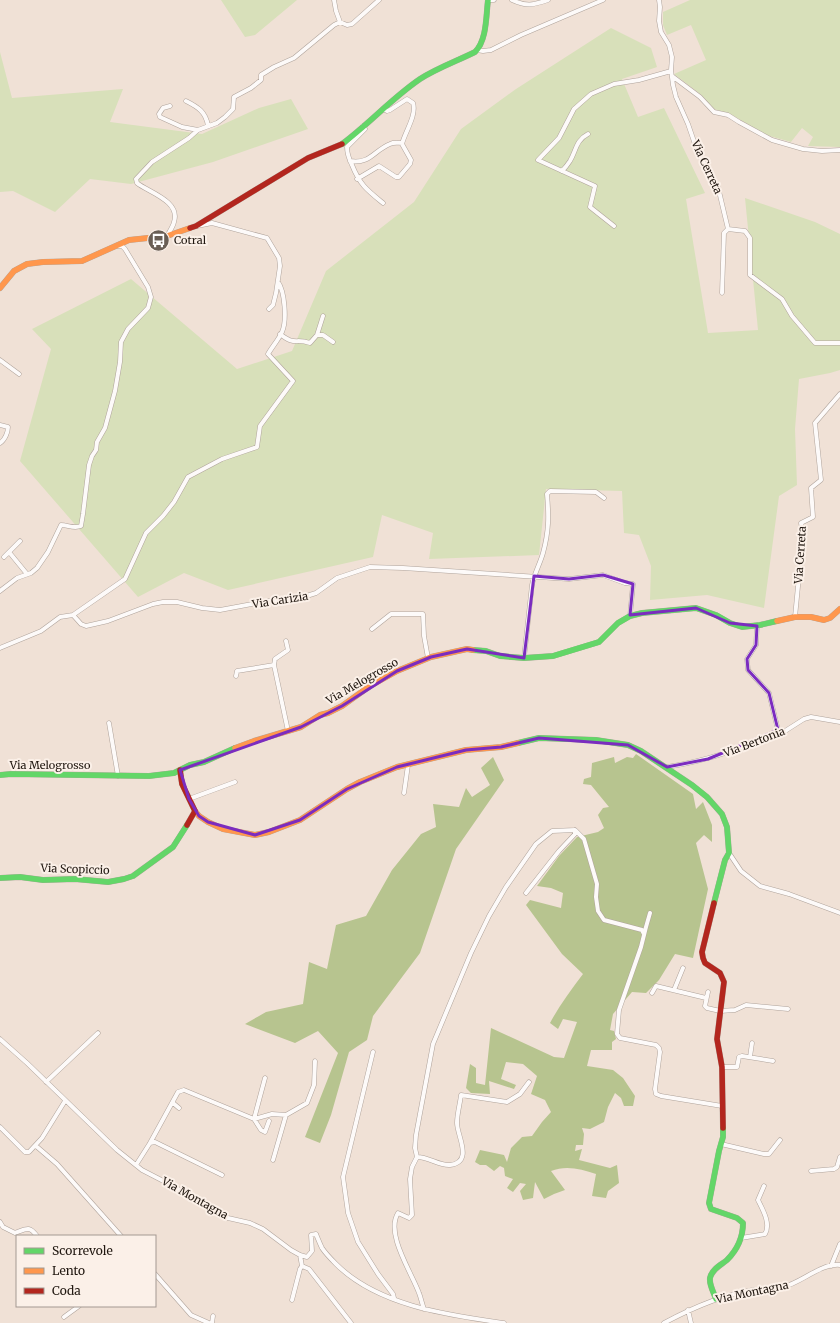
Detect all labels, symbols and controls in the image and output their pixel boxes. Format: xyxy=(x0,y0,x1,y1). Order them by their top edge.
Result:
street label: Via Cerreta xyxy=(688,137,726,196)
bus stop icon: Cotral xyxy=(145,227,171,253)
place label: Cotral xyxy=(174,233,207,247)
street label: Via Cerreta xyxy=(791,526,809,585)
street label: Via Carizia xyxy=(250,589,309,611)
street label: Via Melogrosso xyxy=(323,654,401,708)
street label: Via Bertonia xyxy=(720,724,787,761)
street label: Via Melogrosso xyxy=(9,758,91,772)
street label: Via Scopiccio xyxy=(39,861,110,877)
street label: Via Montagna xyxy=(158,1173,231,1222)
legend xyxy=(16,1235,156,1307)
text: Scorrevole xyxy=(52,1243,113,1258)
text: Lento xyxy=(52,1263,85,1278)
street label: Via Montagna xyxy=(713,1277,790,1307)
text: Coda xyxy=(52,1283,81,1298)

